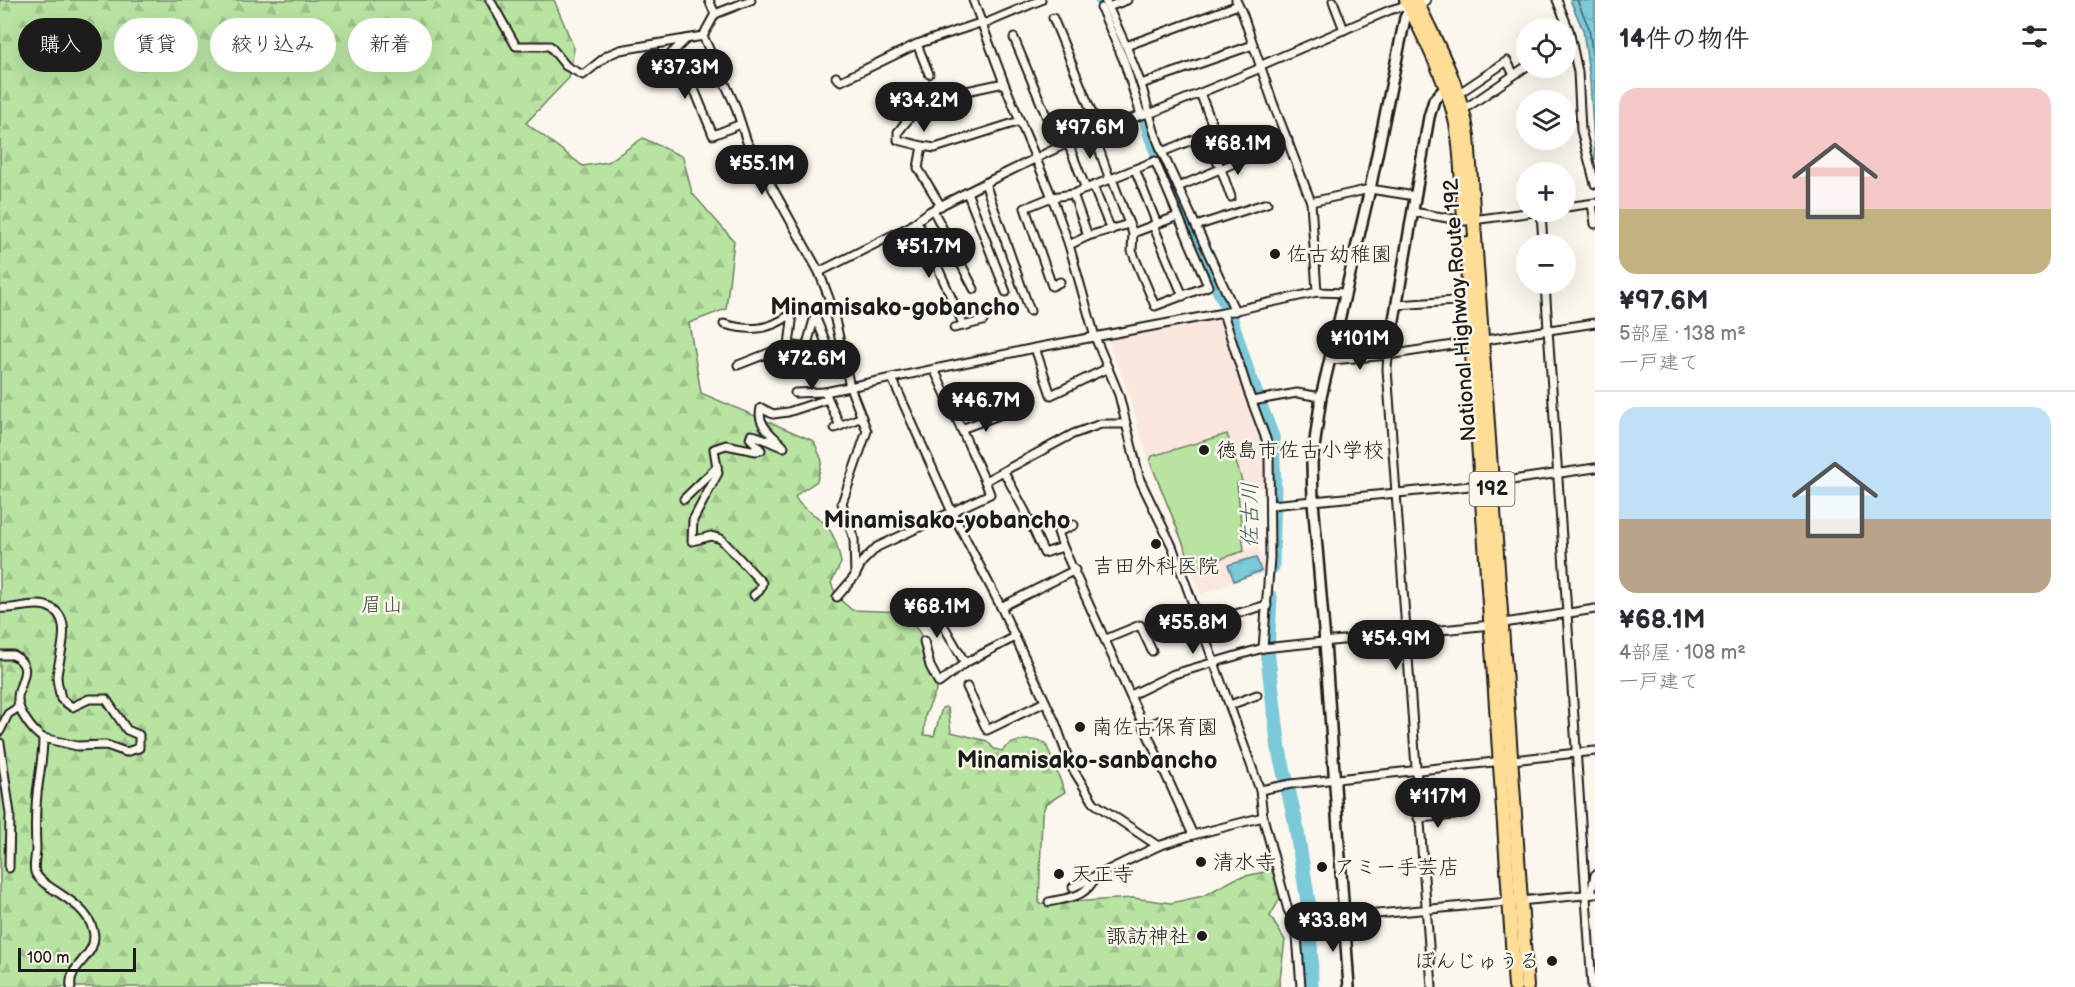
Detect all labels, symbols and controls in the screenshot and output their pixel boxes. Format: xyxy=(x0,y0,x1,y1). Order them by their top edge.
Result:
chip: 購入 xyxy=(18,18,102,72)
chip: 賃貸 xyxy=(114,18,198,72)
chip: 絞り込み xyxy=(210,18,336,72)
chip: 新着 xyxy=(348,18,432,72)
map controls xyxy=(1516,18,1576,294)
button: locate xyxy=(1516,18,1576,78)
icon: filters xyxy=(2018,20,2051,53)
text: 14件の物件 xyxy=(1619,24,1749,55)
pin: ¥37.3M xyxy=(636,49,734,100)
text: ¥37.3M xyxy=(651,56,719,80)
pin: ¥34.2M xyxy=(875,82,973,133)
text: ¥34.2M xyxy=(889,89,959,113)
button: layers xyxy=(1516,90,1576,150)
pin: ¥97.6M xyxy=(1041,109,1139,160)
text: ¥97.6M xyxy=(1056,116,1124,140)
pin: ¥68.1M xyxy=(1189,125,1287,176)
icon: home xyxy=(1781,127,1889,235)
text: ¥68.1M xyxy=(1205,132,1271,156)
pin: ¥55.1M xyxy=(713,145,811,196)
text: ¥55.1M xyxy=(729,152,795,176)
button: + xyxy=(1516,162,1576,222)
street label: National Highway Route 192 xyxy=(1438,177,1482,442)
pin: ¥51.7M xyxy=(880,228,978,279)
button: − xyxy=(1516,234,1576,294)
text: ¥51.7M xyxy=(897,235,961,259)
place label: 佐古幼稚園 xyxy=(1287,242,1392,267)
marker: 佐古幼稚園 xyxy=(1268,247,1282,261)
text: ¥97.6M xyxy=(1619,286,1708,317)
district label: Minamisako-gobancho xyxy=(770,293,1020,322)
pin: ¥101M xyxy=(1318,320,1402,371)
text: 5部屋 · 138 m² xyxy=(1619,322,1746,346)
text: ¥101M xyxy=(1331,327,1389,351)
pin: ¥72.6M xyxy=(763,340,861,391)
text: ¥72.6M xyxy=(777,347,847,371)
text: 一戸建て xyxy=(1619,351,1699,375)
pin: ¥46.7M xyxy=(937,382,1035,433)
text: ¥46.7M xyxy=(952,389,1020,413)
place label: 徳島市佐古小学校 xyxy=(1216,438,1384,463)
marker: 徳島市佐古小学校 xyxy=(1197,443,1211,457)
icon: home xyxy=(1781,446,1889,554)
road number: 192 xyxy=(1470,472,1514,506)
water label: 佐古川 xyxy=(1237,482,1264,548)
district label: Minamisako-yobancho xyxy=(824,506,1070,535)
marker: 吉田外科医院 xyxy=(1149,537,1163,551)
place label: 吉田外科医院 xyxy=(1093,554,1219,579)
pin: ¥68.1M xyxy=(888,588,986,639)
park label: 眉山 xyxy=(361,593,403,618)
text: ¥68.1M xyxy=(904,595,970,619)
pin: ¥55.8M xyxy=(1144,604,1242,655)
text: ¥68.1M xyxy=(1619,605,1705,636)
text: ¥55.8M xyxy=(1158,611,1228,635)
pin: ¥54.9M xyxy=(1347,620,1445,671)
text: ¥54.9M xyxy=(1362,627,1430,651)
text: 4部屋 · 108 m² xyxy=(1619,641,1746,665)
text: 一戸建て xyxy=(1619,670,1699,694)
place label: 南佐古保育園 xyxy=(1092,715,1218,740)
marker: 南佐古保育園 xyxy=(1073,720,1087,734)
district label: Minamisako-sanbancho xyxy=(957,746,1217,775)
pin: ¥117M xyxy=(1396,778,1480,829)
text: ¥117M xyxy=(1409,785,1467,809)
place label: 清水寺 xyxy=(1213,850,1276,875)
marker: 清水寺 xyxy=(1194,855,1208,869)
place label: アミー手芸店 xyxy=(1334,855,1460,880)
marker: アミー手芸店 xyxy=(1315,860,1329,874)
place label: 天正寺 xyxy=(1071,862,1134,887)
marker: 天正寺 xyxy=(1052,867,1066,881)
pin: ¥33.8M xyxy=(1284,902,1382,953)
text: ¥33.8M xyxy=(1298,909,1368,933)
place label: 諏訪神社 xyxy=(1106,924,1190,949)
marker: 諏訪神社 xyxy=(1195,929,1209,943)
scale bar xyxy=(18,945,136,972)
text: 100 m xyxy=(27,949,70,968)
place label: ぼんじゅうる xyxy=(1414,949,1540,974)
marker: ぼんじゅうる xyxy=(1545,954,1559,968)

